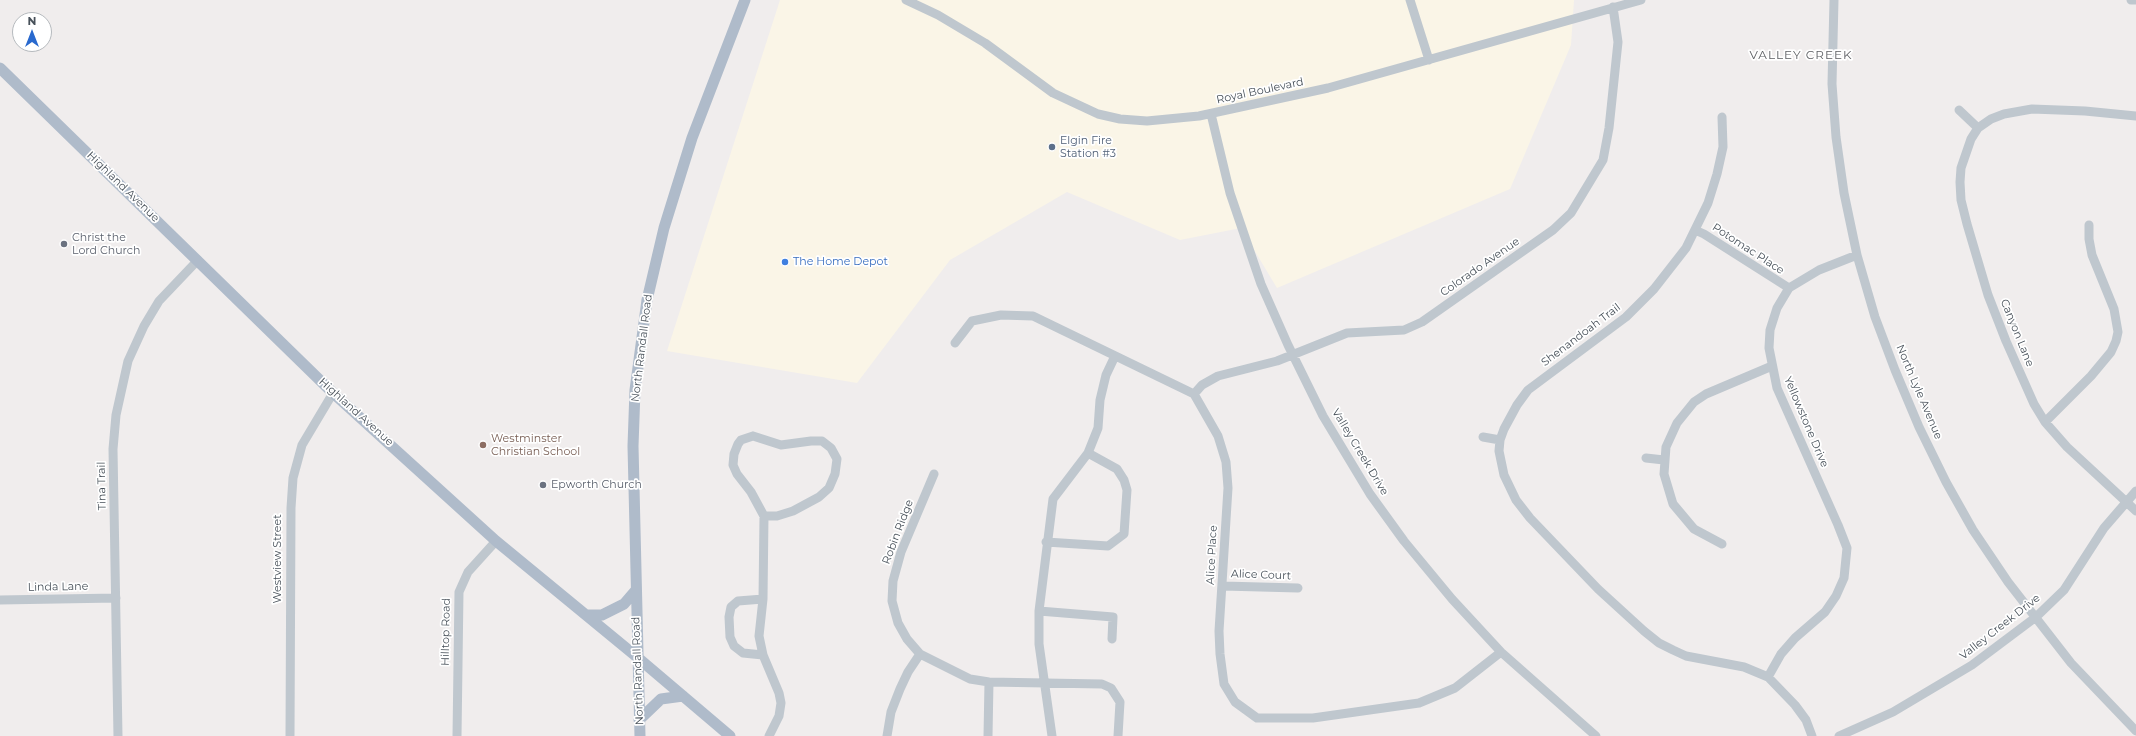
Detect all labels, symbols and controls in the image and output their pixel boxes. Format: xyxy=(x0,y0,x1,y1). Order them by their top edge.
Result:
north arrow xyxy=(12,12,52,52)
text: N xyxy=(28,14,36,28)
district label: VALLEY CREEK xyxy=(1749,48,1853,62)
street label: Royal Boulevard xyxy=(1215,75,1305,107)
place label: Elgin Fire Station #3 xyxy=(1060,134,1116,160)
marker: Elgin Fire Station #3 xyxy=(1047,142,1057,152)
street label: Highland Avenue xyxy=(84,149,162,225)
street label: Potomac Place xyxy=(1710,221,1786,277)
place label: Christ the Lord Church xyxy=(72,231,140,257)
street label: Colorado Avenue xyxy=(1438,235,1522,299)
marker: Christ the Lord Church xyxy=(59,239,69,249)
place label: The Home Depot xyxy=(793,255,888,269)
marker: The Home Depot xyxy=(780,257,790,267)
street label: North Randall Road xyxy=(629,293,655,403)
street label: Canyon Lane xyxy=(1997,297,2037,369)
street label: Shenandoah Trail xyxy=(1539,301,1623,369)
street label: North Lyle Avenue xyxy=(1893,343,1945,441)
street label: Highland Avenue xyxy=(316,375,396,449)
street label: Yellowstone Drive xyxy=(1781,375,1831,469)
street label: Valley Creek Drive xyxy=(1329,406,1391,498)
place label: Westminster Christian School xyxy=(491,432,580,458)
marker: Westminster Christian School xyxy=(478,440,488,450)
street label: Tina Trail xyxy=(95,462,109,510)
place label: Epworth Church xyxy=(551,478,642,492)
marker: Epworth Church xyxy=(538,480,548,490)
street label: Robin Ridge xyxy=(880,498,916,566)
street label: Westview Street xyxy=(271,514,285,604)
street label: Alice Place xyxy=(1204,525,1220,585)
street label: Alice Court xyxy=(1231,567,1291,583)
street label: Linda Lane xyxy=(28,580,88,594)
street label: Valley Creek Drive xyxy=(1957,591,2043,663)
street label: Hilltop Road xyxy=(439,598,453,666)
street label: North Randall Road xyxy=(630,617,646,725)

